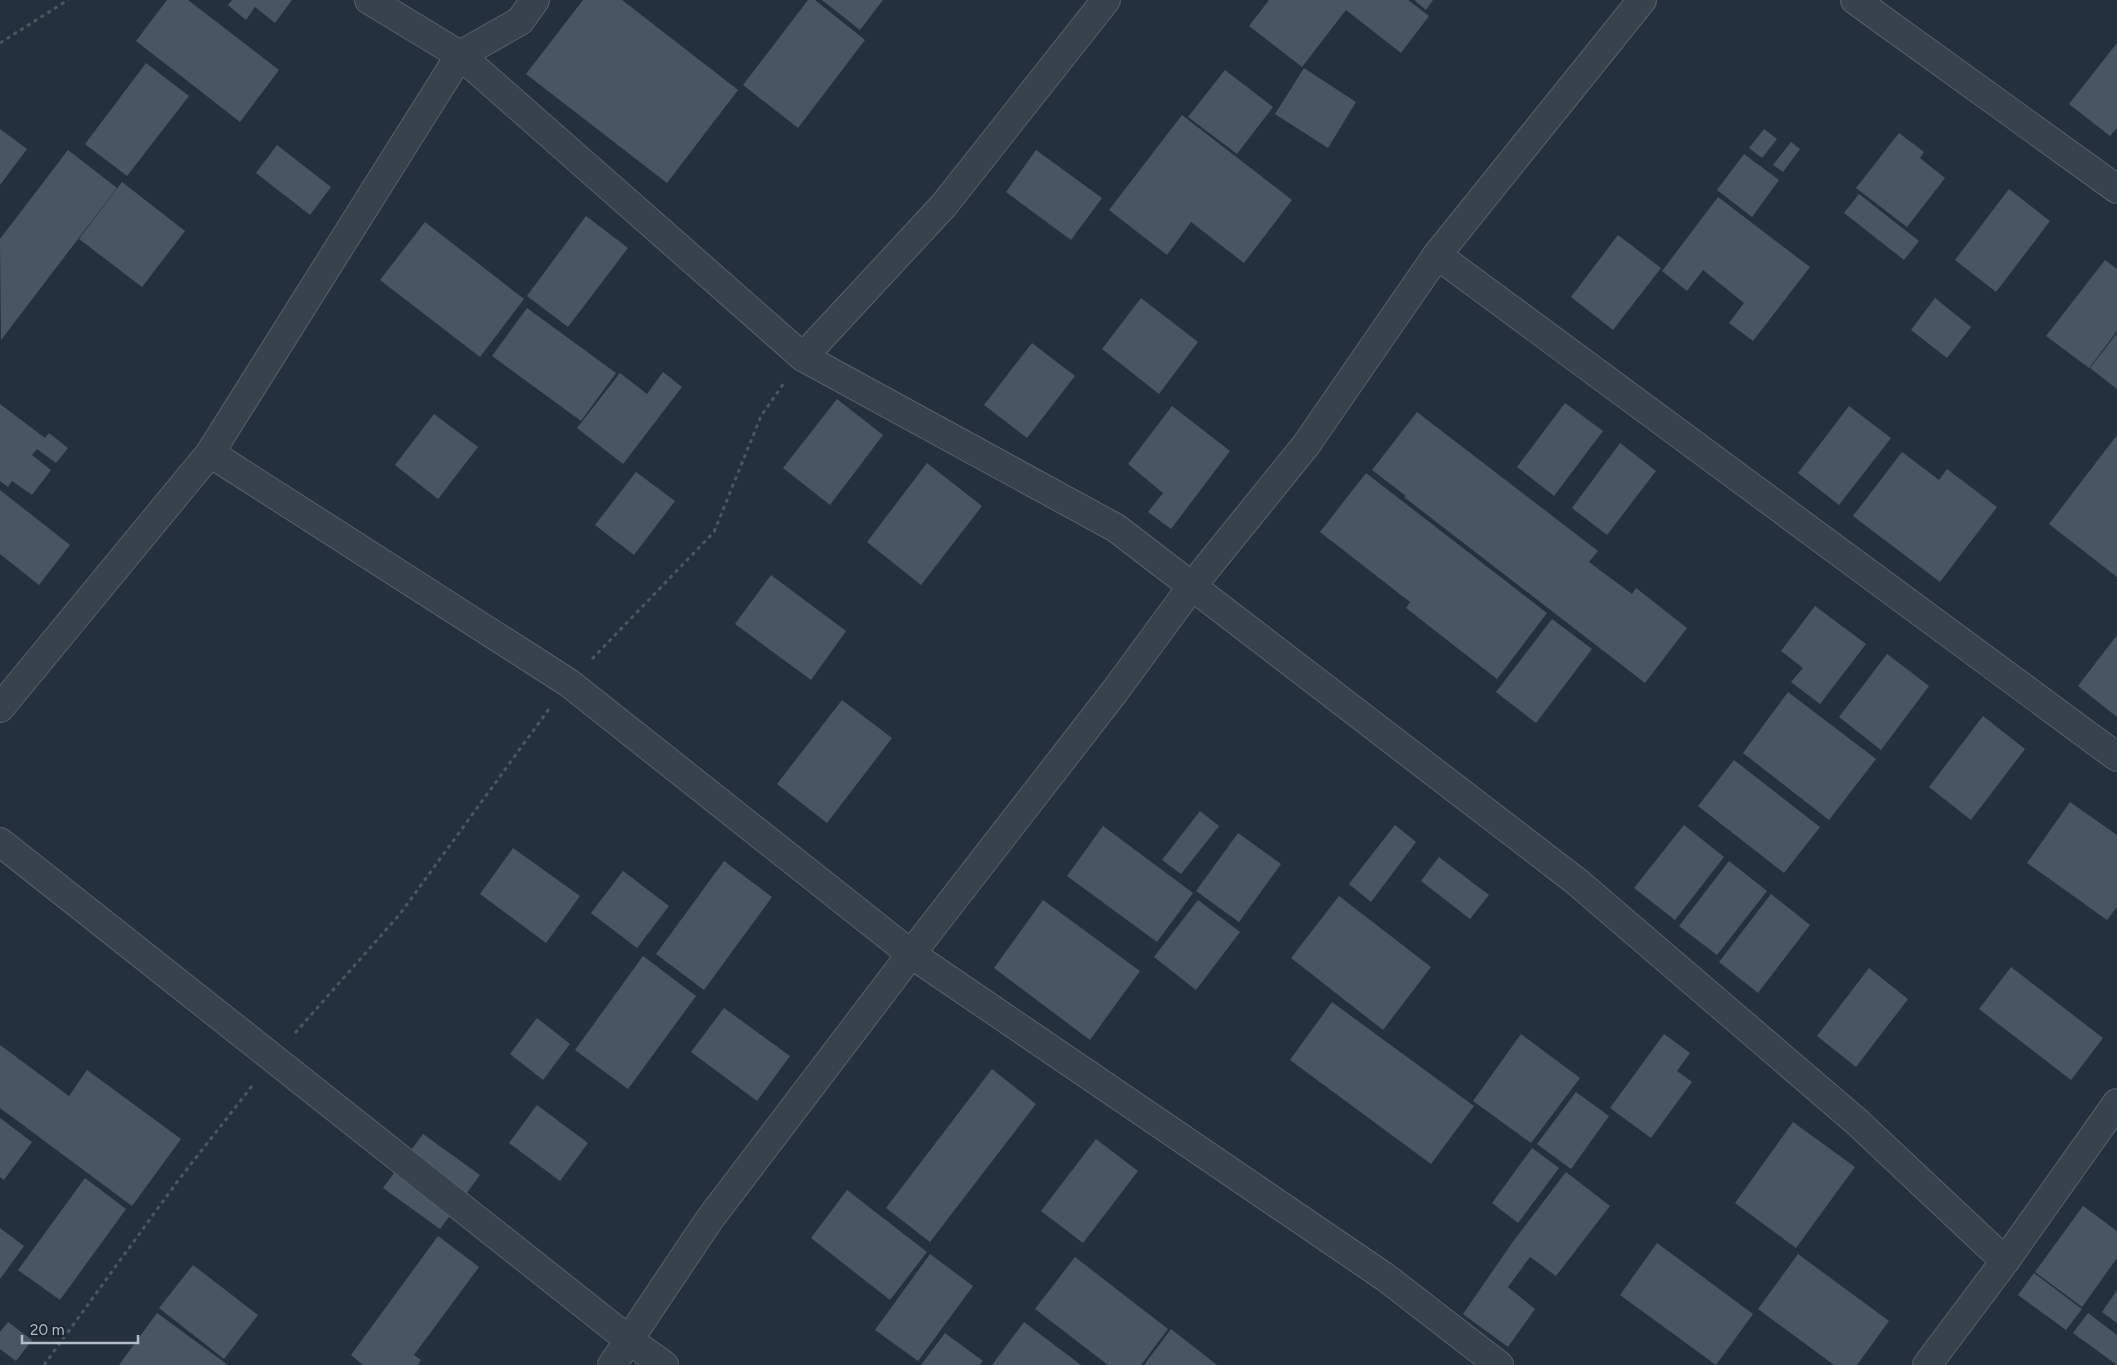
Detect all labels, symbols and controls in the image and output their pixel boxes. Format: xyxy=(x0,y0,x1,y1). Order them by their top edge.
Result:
scale bar xyxy=(22,1312,139,1344)
text: 20 m xyxy=(30,1321,64,1339)

